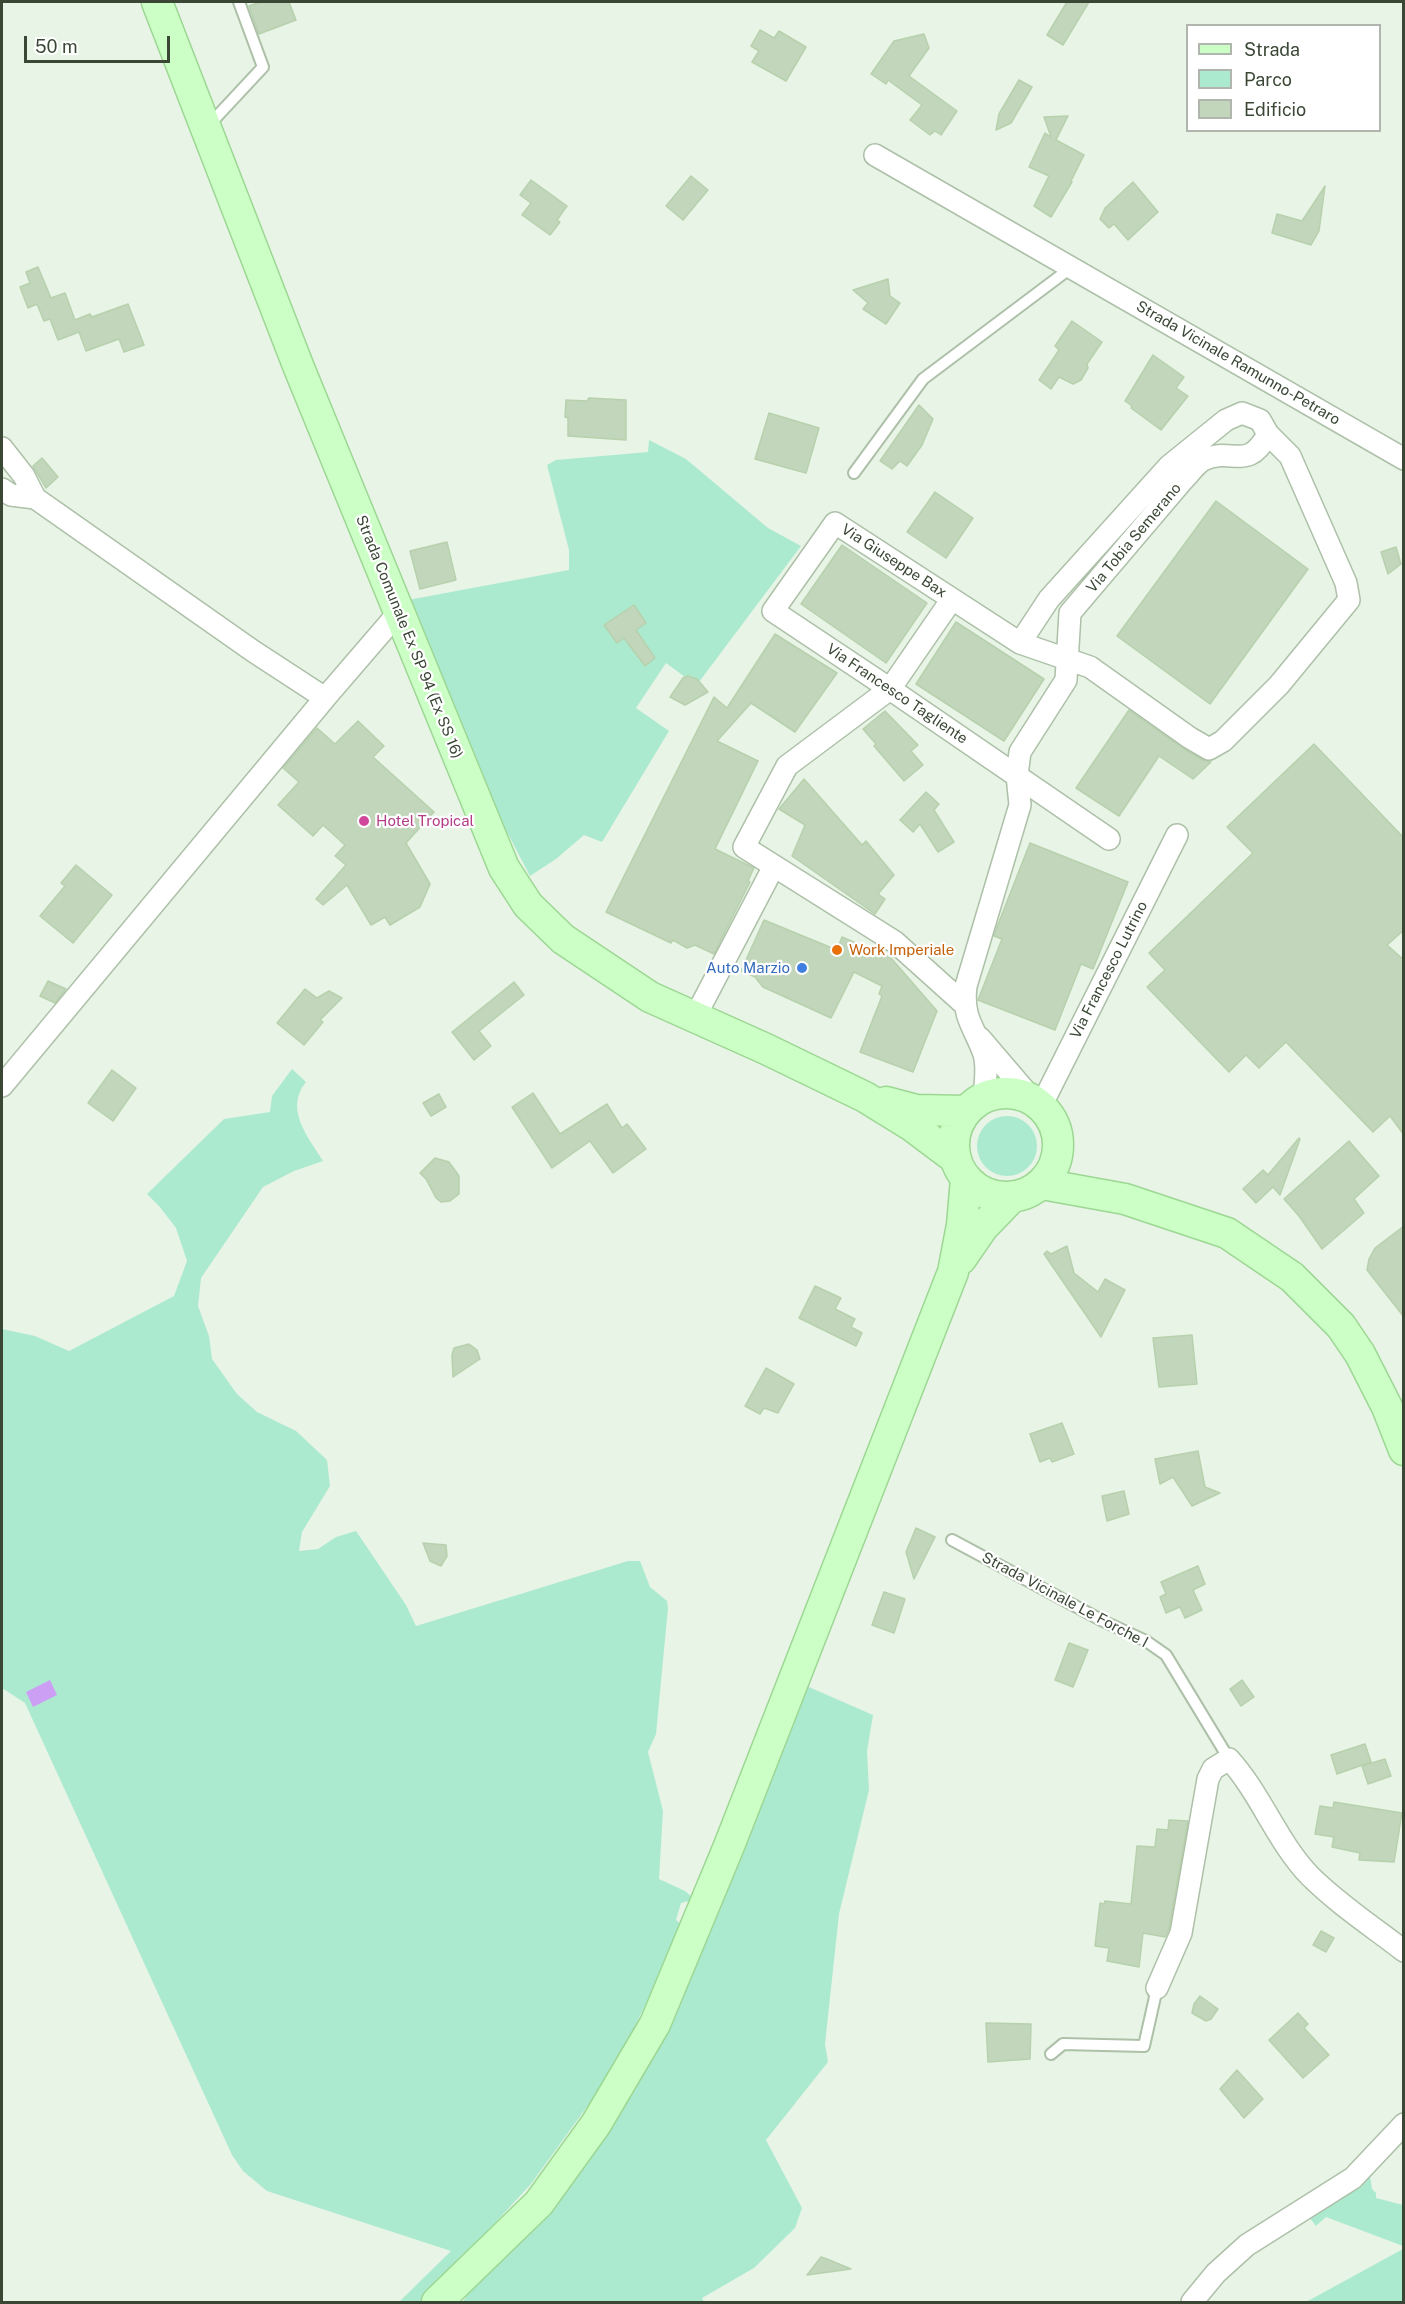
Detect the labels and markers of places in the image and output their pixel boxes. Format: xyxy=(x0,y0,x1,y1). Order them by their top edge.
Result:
place label: Hotel Tropical xyxy=(376,812,474,830)
marker: Hotel Tropical xyxy=(357,814,371,828)
place label: Work Imperiale xyxy=(849,941,954,959)
marker: Work Imperiale xyxy=(830,943,844,957)
place label: Auto Marzio xyxy=(706,959,790,977)
marker: Auto Marzio xyxy=(795,961,809,975)

